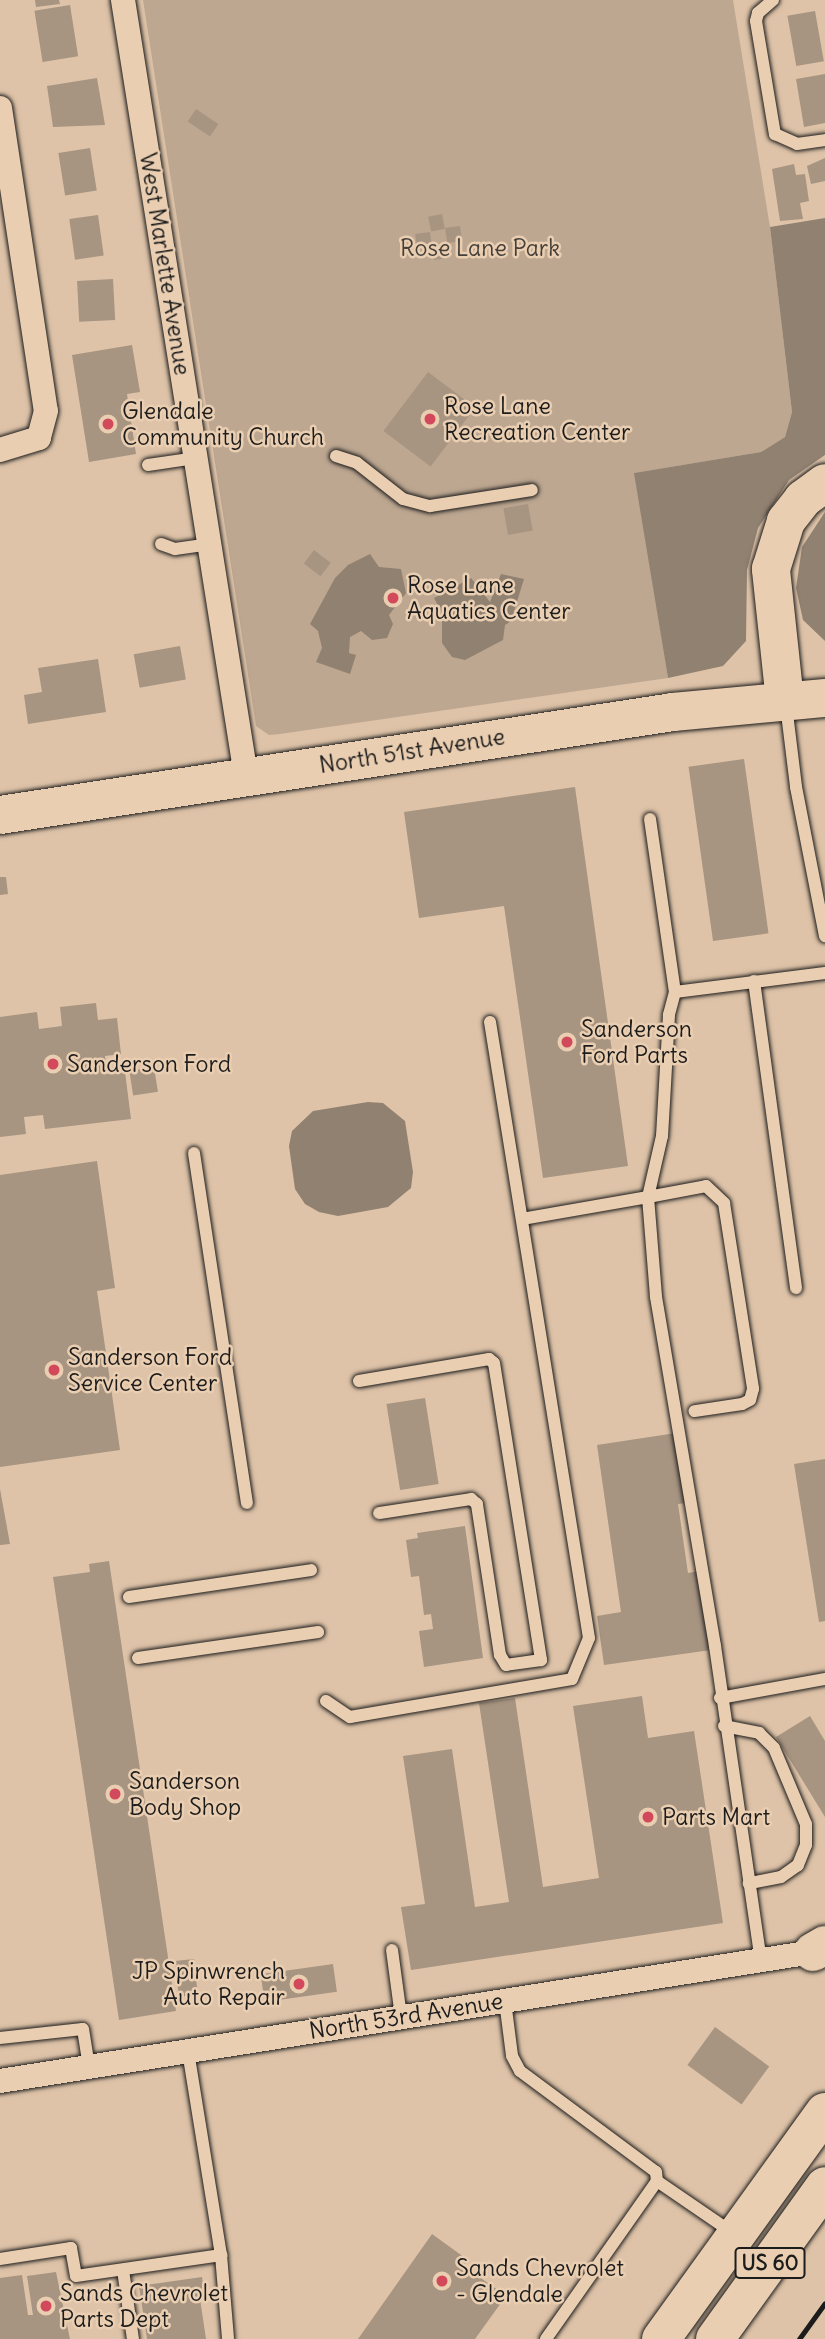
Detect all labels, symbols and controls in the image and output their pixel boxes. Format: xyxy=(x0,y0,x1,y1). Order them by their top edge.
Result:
street label: West Marlette Avenue xyxy=(134,151,196,377)
park label: Rose Lane Park xyxy=(400,234,560,262)
place label: Rose Lane Recreation Center xyxy=(444,392,630,446)
place label: Glendale Community Church xyxy=(122,397,324,451)
marker: Rose Lane Recreation Center xyxy=(422,411,438,427)
marker: Glendale Community Church xyxy=(100,416,116,432)
place label: Rose Lane Aquatics Center xyxy=(407,571,571,625)
marker: Rose Lane Aquatics Center xyxy=(385,590,401,606)
street label: North 51st Avenue xyxy=(317,723,507,779)
place label: Sanderson Ford Parts xyxy=(581,1015,692,1069)
marker: Sanderson Ford Parts xyxy=(559,1034,575,1050)
place label: Sanderson Ford xyxy=(67,1050,231,1078)
marker: Sanderson Ford xyxy=(45,1056,61,1072)
place label: Sanderson Ford Service Center xyxy=(68,1343,232,1397)
marker: Sanderson Ford Service Center xyxy=(46,1362,62,1378)
place label: Sanderson Body Shop xyxy=(129,1767,241,1821)
marker: Sanderson Body Shop xyxy=(107,1786,123,1802)
place label: Parts Mart xyxy=(662,1803,770,1831)
marker: Parts Mart xyxy=(640,1809,656,1825)
place label: JP Spinwrench Auto Repair xyxy=(132,1957,285,2011)
marker: JP Spinwrench Auto Repair xyxy=(291,1976,307,1992)
street label: North 53rd Avenue xyxy=(307,1987,505,2045)
road number: US 60 xyxy=(733,2246,807,2280)
place label: Sands Chevrolet - Glendale xyxy=(456,2254,624,2308)
marker: Sands Chevrolet - Glendale xyxy=(434,2273,450,2289)
place label: Sands Chevrolet Parts Dept xyxy=(60,2279,228,2333)
marker: Sands Chevrolet Parts Dept xyxy=(38,2298,54,2314)

